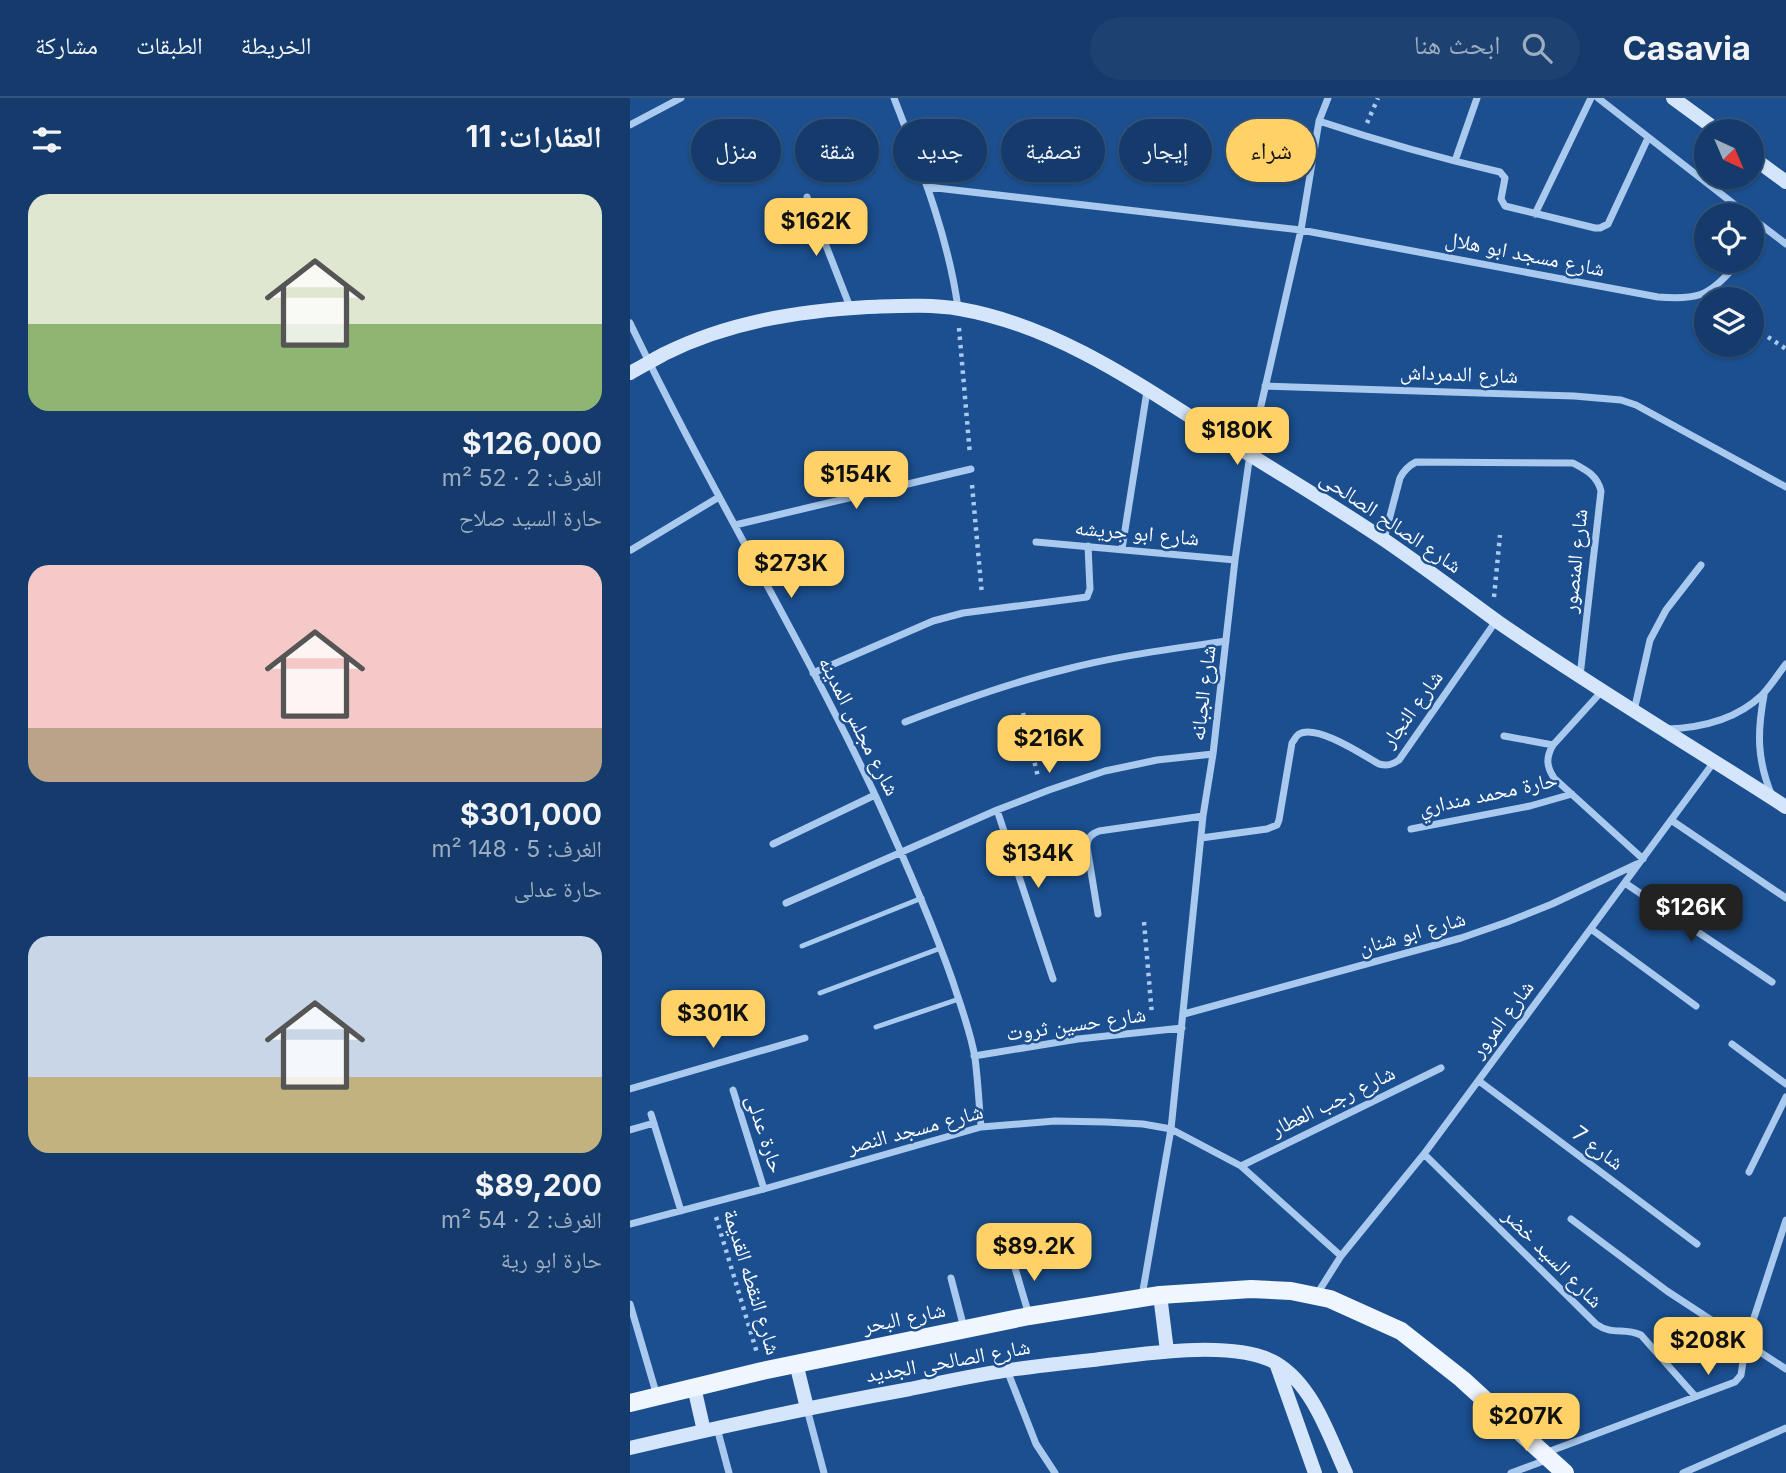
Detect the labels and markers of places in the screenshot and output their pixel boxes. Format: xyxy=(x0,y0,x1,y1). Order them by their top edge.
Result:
pin: $162K xyxy=(767,198,865,258)
pin: $180K xyxy=(1188,408,1286,467)
pin: $154K xyxy=(807,452,905,511)
pin: $273K xyxy=(742,540,840,600)
pin: $216K xyxy=(1000,716,1098,775)
pin: $134K xyxy=(989,830,1087,890)
pin: $126K xyxy=(1642,884,1740,944)
pin: $301K xyxy=(664,990,762,1050)
pin: $89.2K xyxy=(977,1224,1091,1283)
pin: $208K xyxy=(1659,1318,1757,1377)
pin: $207K xyxy=(1477,1394,1575,1453)

